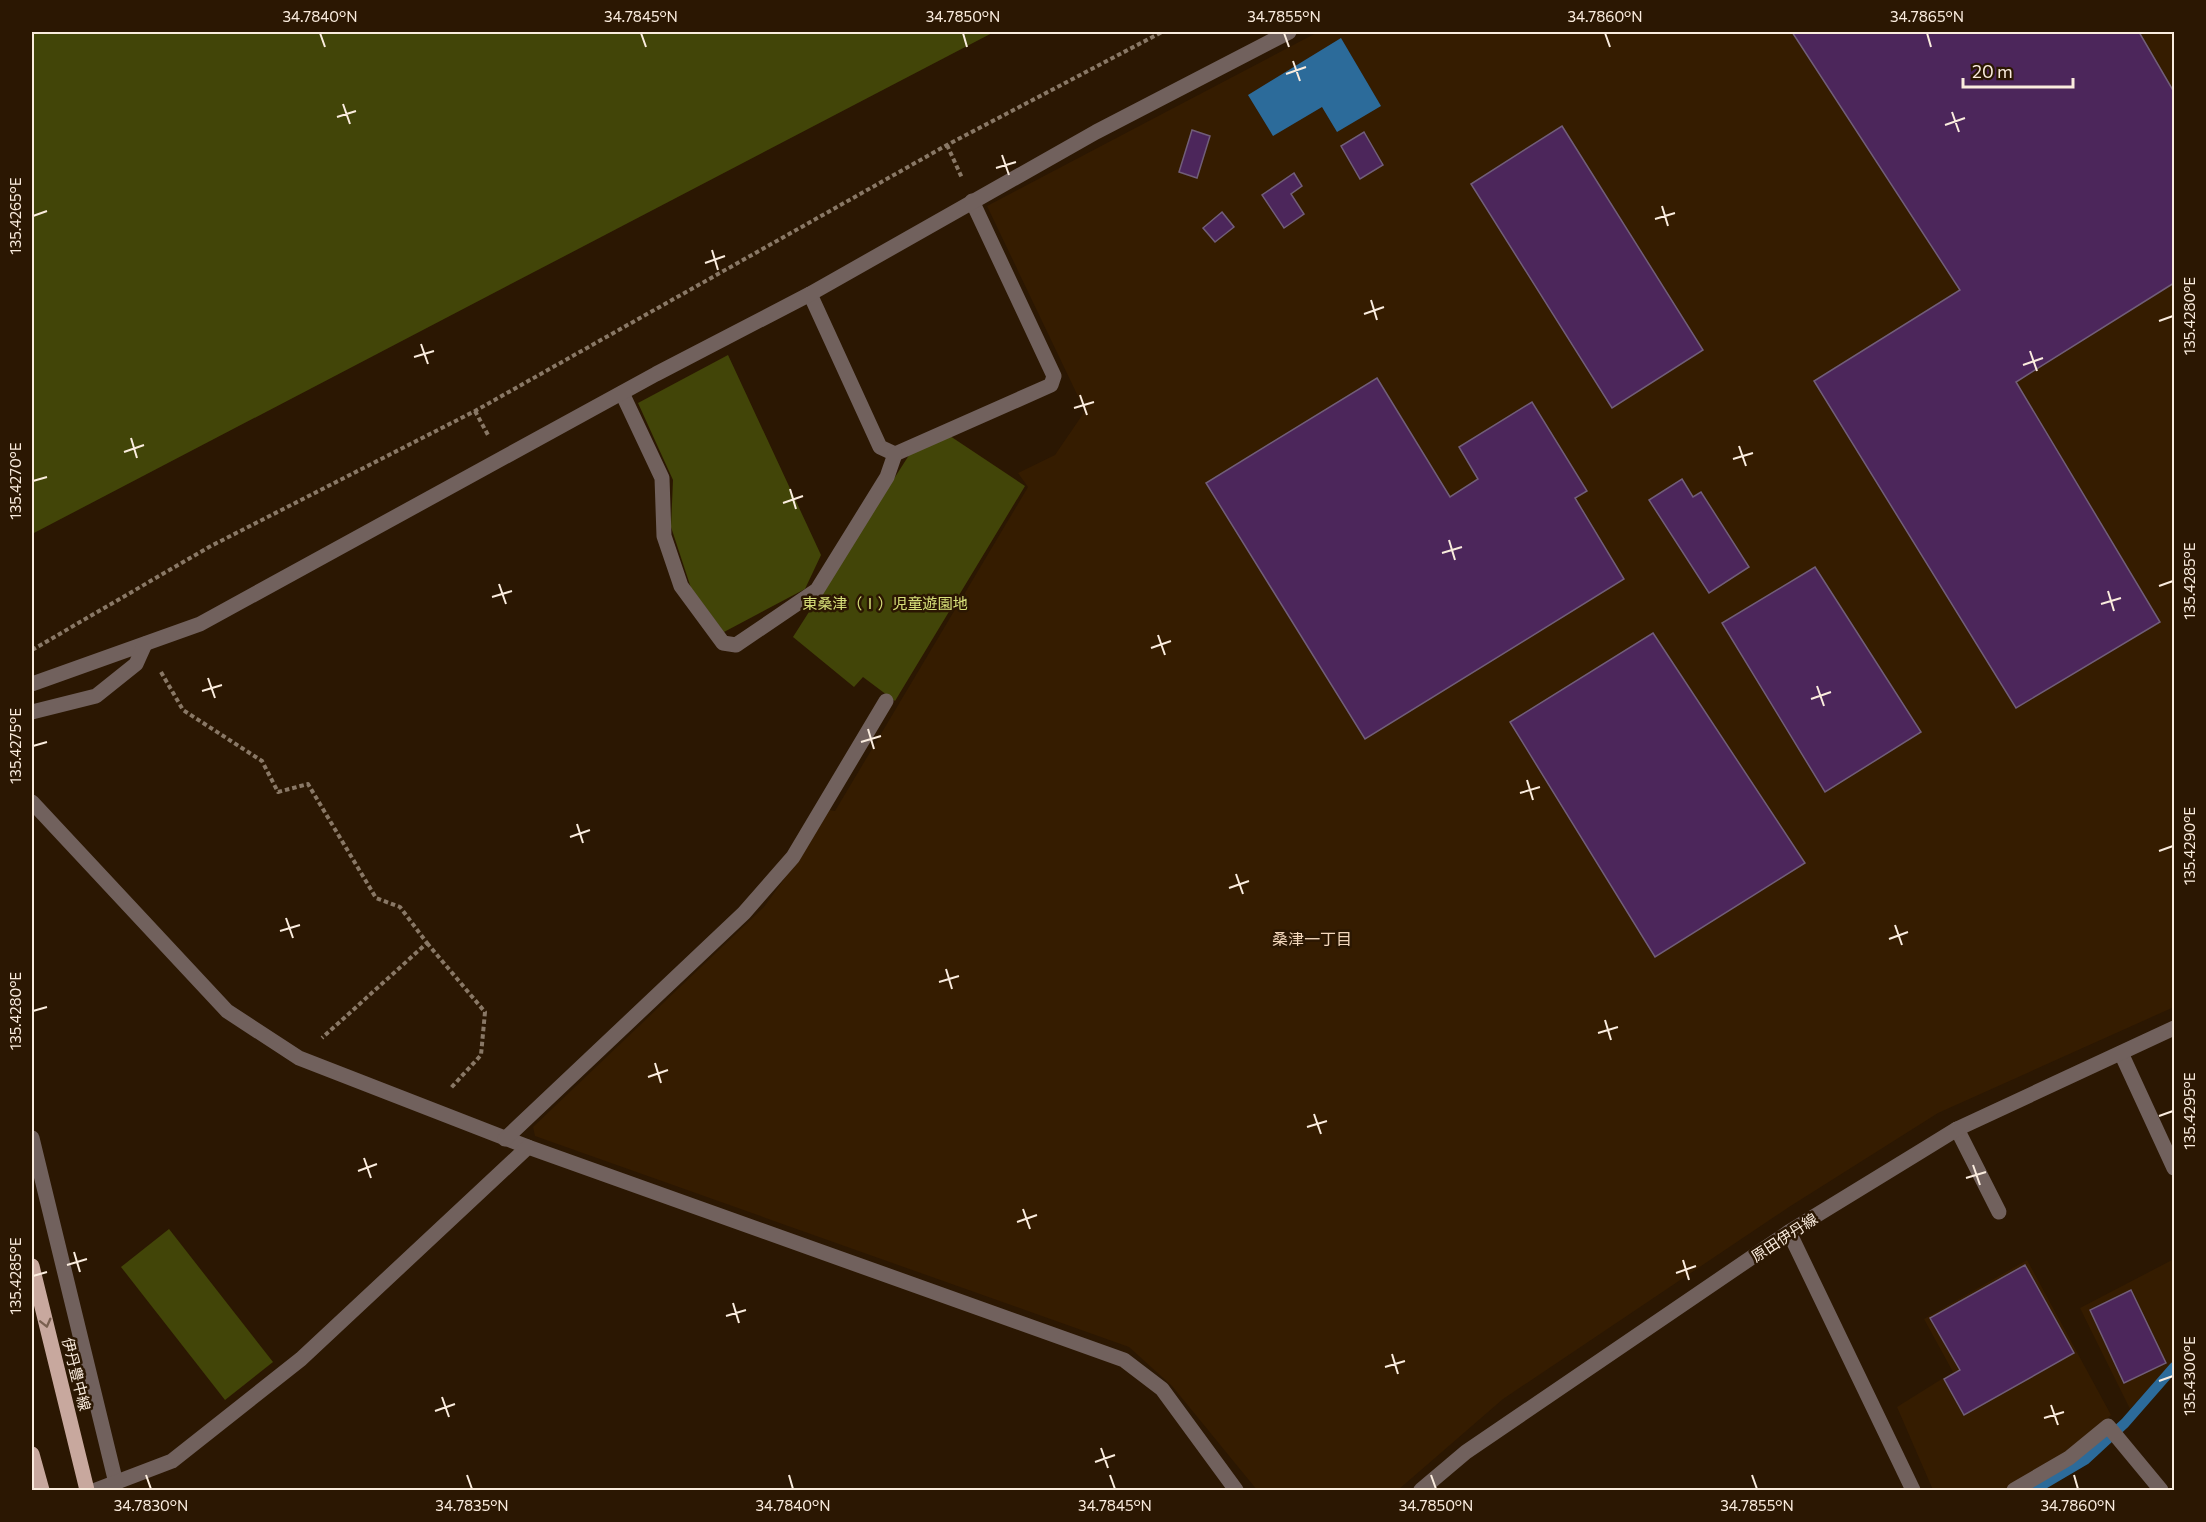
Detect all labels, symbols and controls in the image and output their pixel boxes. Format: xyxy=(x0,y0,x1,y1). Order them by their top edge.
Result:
text: 34.7840°N xyxy=(283,7,357,25)
text: 34.7845°N xyxy=(604,7,678,25)
text: 34.7850°N xyxy=(926,7,1000,25)
text: 34.7855°N xyxy=(1247,7,1321,25)
text: 34.7860°N xyxy=(1567,7,1643,25)
text: 34.7865°N xyxy=(1890,7,1964,25)
scale bar xyxy=(1963,51,2072,89)
text: 20 m xyxy=(1972,60,2013,82)
text: 135.4265°E xyxy=(6,177,24,255)
text: 135.4280°E xyxy=(2180,277,2198,355)
text: 135.4270°E xyxy=(6,442,24,520)
text: 135.4285°E xyxy=(2180,542,2198,620)
park label: 東桑津（Ⅰ）児童遊園地 xyxy=(802,594,968,612)
text: 135.4275°E xyxy=(6,708,24,784)
text: 135.4290°E xyxy=(2180,807,2198,885)
district label: 桑津一丁目 xyxy=(1272,929,1352,948)
text: 135.4280°E xyxy=(6,972,24,1050)
text: 135.4295°E xyxy=(2180,1072,2198,1150)
street label: 原田伊丹線 xyxy=(1748,1209,1820,1265)
text: 135.4285°E xyxy=(6,1237,24,1315)
one-way arrow xyxy=(39,1318,52,1328)
street label: 伊丹豊中線 xyxy=(59,1335,95,1413)
text: 135.4300°E xyxy=(2180,1336,2198,1416)
text: 34.7830°N xyxy=(114,1496,188,1514)
text: 34.7835°N xyxy=(435,1496,509,1514)
text: 34.7840°N xyxy=(756,1496,830,1514)
text: 34.7845°N xyxy=(1078,1496,1152,1514)
text: 34.7850°N xyxy=(1399,1496,1473,1514)
text: 34.7855°N xyxy=(1720,1496,1794,1514)
text: 34.7860°N xyxy=(2040,1496,2116,1514)

